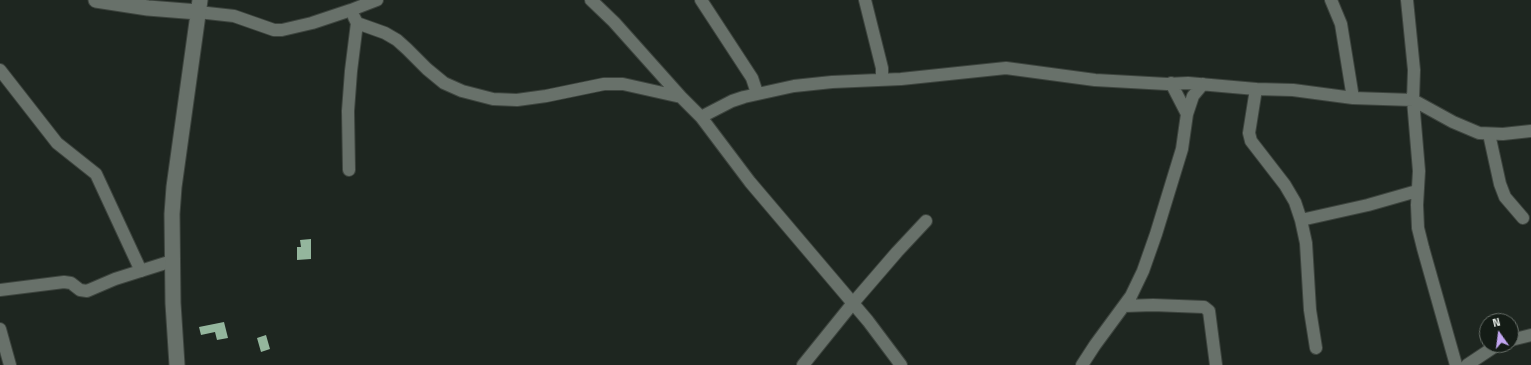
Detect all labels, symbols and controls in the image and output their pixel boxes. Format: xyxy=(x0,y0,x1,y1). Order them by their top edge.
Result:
north arrow xyxy=(1479,313,1519,353)
text: N xyxy=(1491,314,1502,331)

